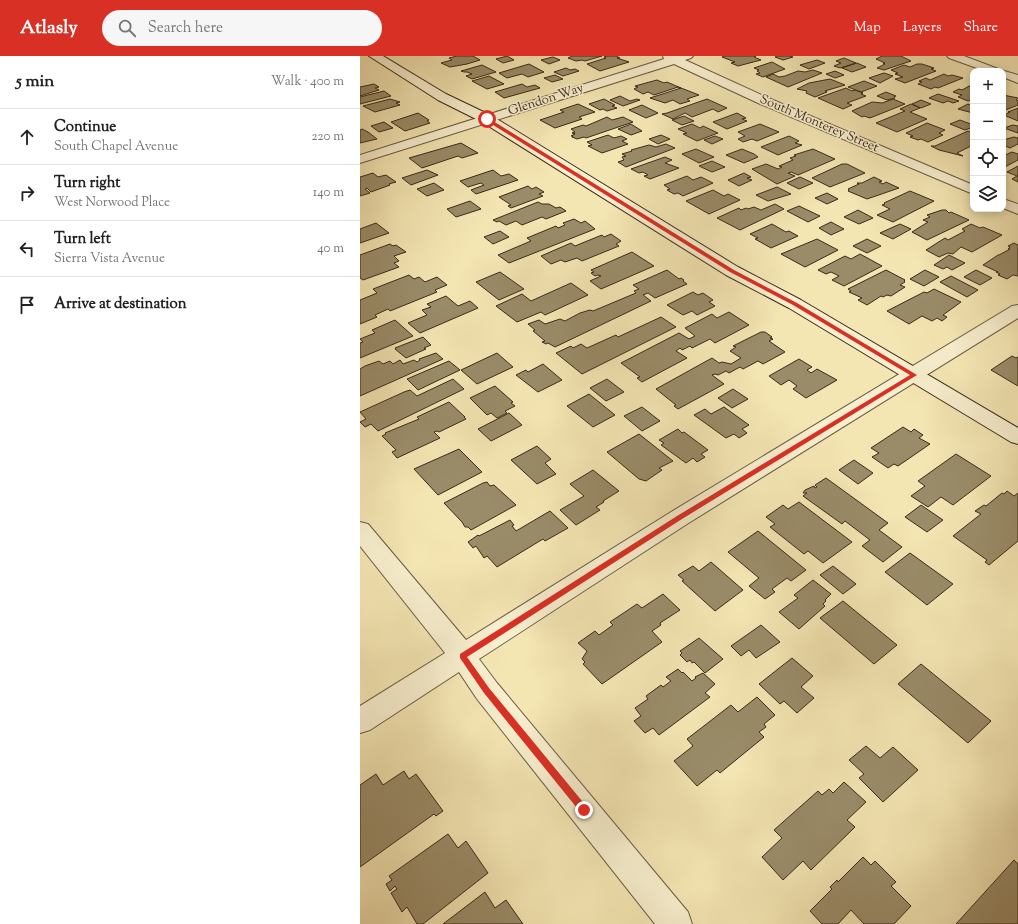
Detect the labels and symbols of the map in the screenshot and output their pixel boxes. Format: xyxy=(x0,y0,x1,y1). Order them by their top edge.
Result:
street label: Glendon Way xyxy=(506,79,587,121)
street label: South Monterey Street xyxy=(757,91,882,157)
route start xyxy=(478,110,496,128)
route end xyxy=(575,801,593,819)

